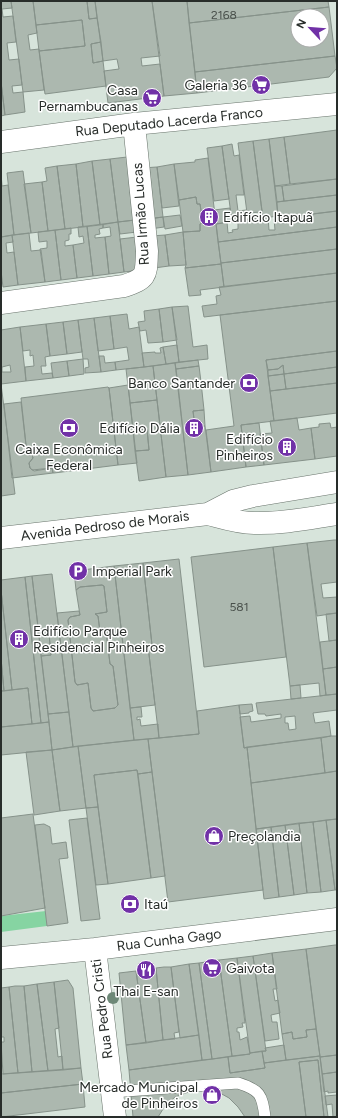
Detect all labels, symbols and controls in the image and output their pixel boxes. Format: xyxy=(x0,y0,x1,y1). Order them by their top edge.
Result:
house number: 2168 xyxy=(211,8,237,22)
north arrow xyxy=(290,8,330,48)
text: N xyxy=(294,17,309,31)
supermarket icon: Galeria 36 xyxy=(250,74,272,96)
place label: Galeria 36 xyxy=(184,77,247,94)
place label: Casa Pernambucanas xyxy=(39,82,138,115)
supermarket icon: Casa Pernambucanas xyxy=(141,87,163,109)
street label: Rua Deputado Lacerda Franco xyxy=(74,104,264,140)
street label: Rua Irmão Lucas xyxy=(129,162,153,266)
building icon: Edifício Itapuã xyxy=(198,206,220,228)
place label: Edifício Itapuã xyxy=(223,209,313,226)
bank icon: Banco Santander xyxy=(238,372,260,394)
place label: Banco Santander xyxy=(128,375,235,392)
bank icon: Caixa Econômica Federal xyxy=(58,417,80,439)
building icon: Edifício Dália xyxy=(183,417,205,439)
place label: Edifício Dália xyxy=(99,420,180,437)
place label: Edifício Pinheiros xyxy=(216,431,273,464)
building icon: Edifício Pinheiros xyxy=(276,436,298,458)
place label: Caixa Econômica Federal xyxy=(15,441,123,474)
street label: Avenida Pedroso de Morais xyxy=(20,507,190,545)
parking icon: Imperial Park xyxy=(67,560,89,582)
place label: Imperial Park xyxy=(92,563,172,580)
house number: 581 xyxy=(229,600,249,614)
place label: Edifício Parque Residencial Pinheiros xyxy=(33,623,165,656)
building icon: Edifício Parque Residencial Pinheiros xyxy=(8,628,30,650)
shop icon: Preçolandia xyxy=(203,825,225,847)
place label: Preçolandia xyxy=(228,828,301,845)
bank icon: Itaú xyxy=(119,893,141,915)
place label: Itaú xyxy=(144,896,168,913)
street label: Rua Cunha Gago xyxy=(116,925,222,955)
supermarket icon: Gaivota xyxy=(201,957,223,979)
street label: Rua Pedro Cristi xyxy=(87,958,117,1060)
restaurant icon: Thai E-san xyxy=(135,959,157,981)
place label: Gaivota xyxy=(226,960,275,977)
place label: Thai E-san xyxy=(114,983,179,1000)
place label: Mercado Municipal de Pinheiros xyxy=(79,1079,198,1112)
shop icon: Mercado Municipal de Pinheiros xyxy=(201,1084,223,1106)

